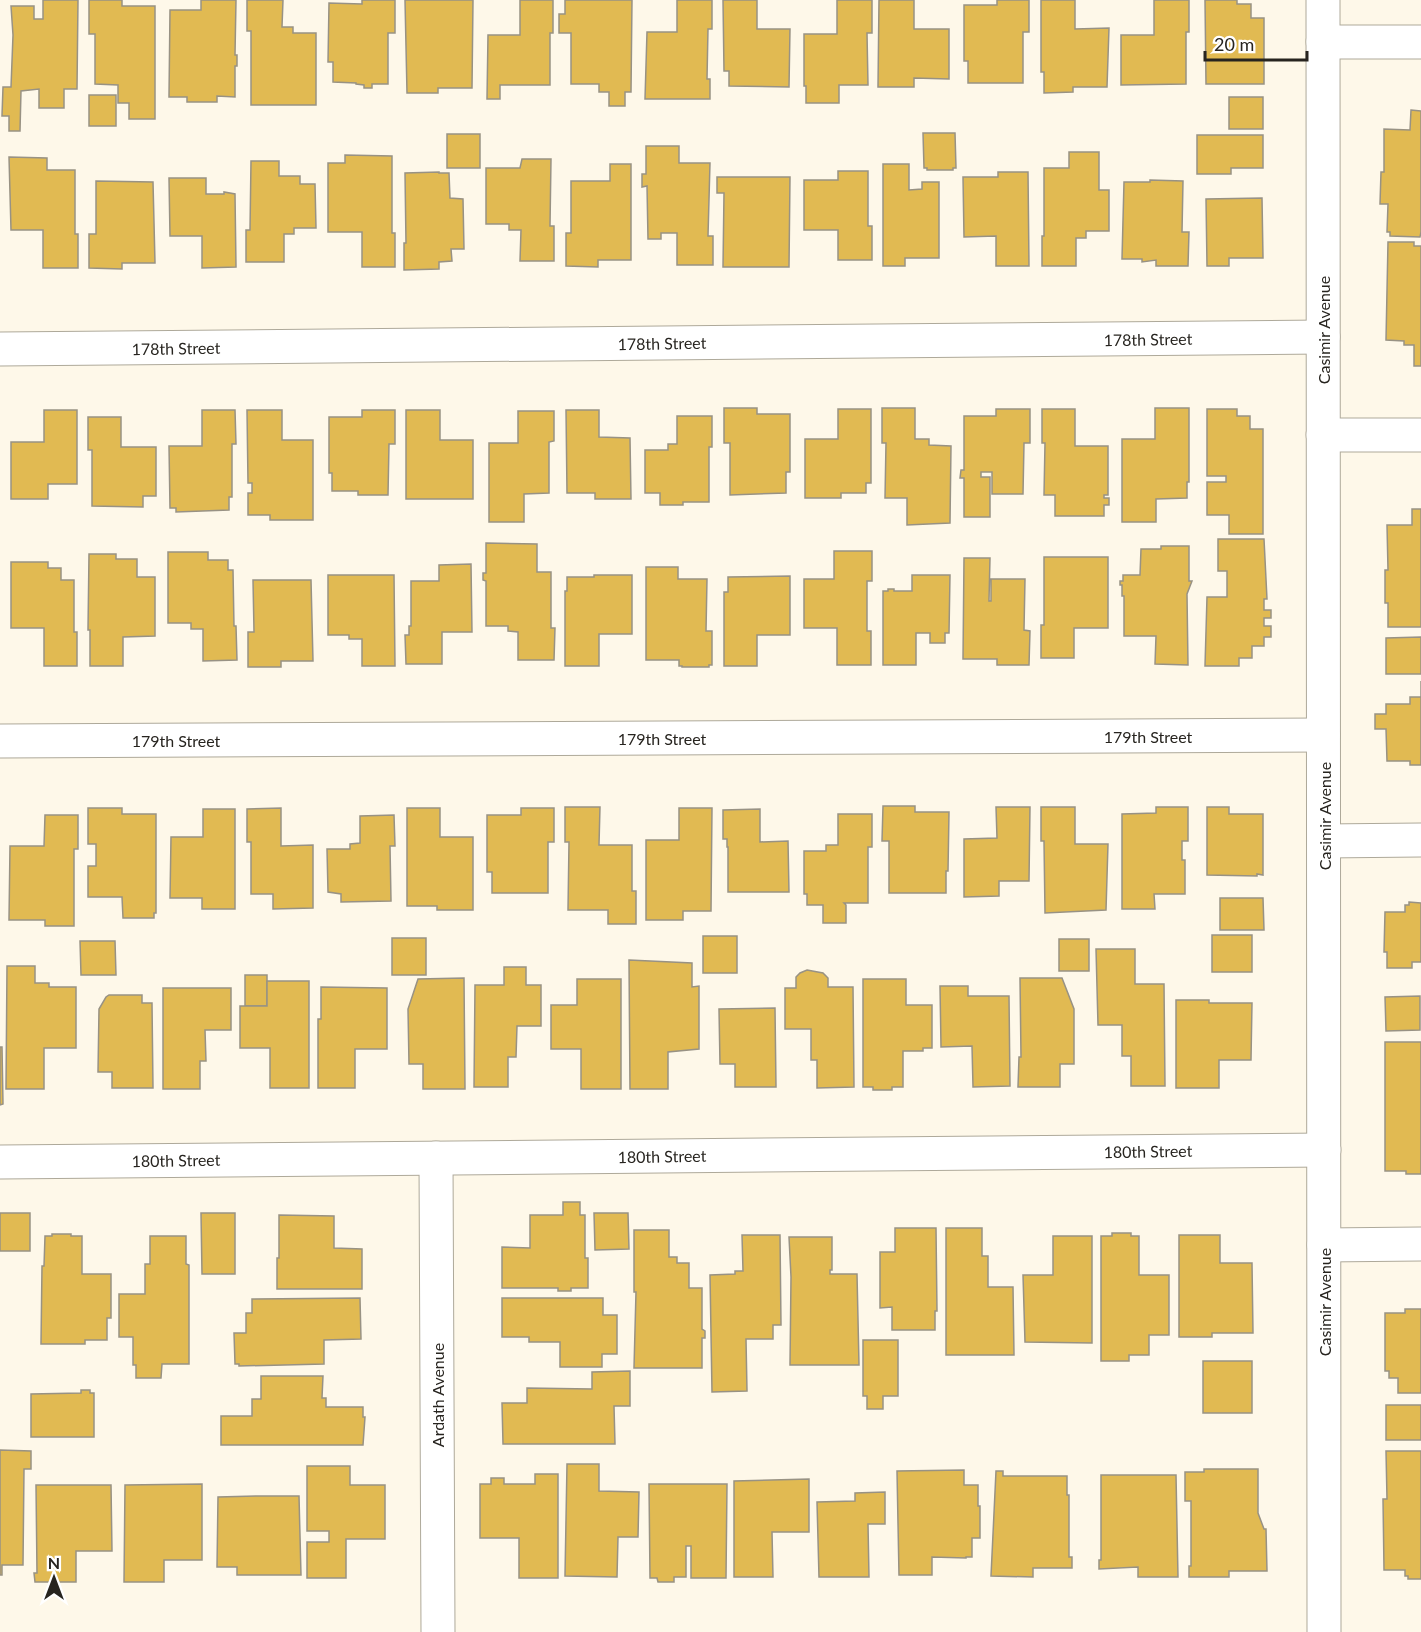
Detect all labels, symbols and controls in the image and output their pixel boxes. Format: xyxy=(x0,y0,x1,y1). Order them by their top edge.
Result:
scale bar xyxy=(1205,24,1307,62)
text: 20 m xyxy=(1214,33,1254,55)
street label: Casimir Avenue xyxy=(1314,276,1333,384)
street label: 178th Street xyxy=(1103,329,1193,349)
street label: 178th Street xyxy=(617,333,707,353)
street label: 178th Street xyxy=(131,338,221,358)
street label: 179th Street xyxy=(1104,727,1193,746)
street label: 179th Street xyxy=(618,729,707,748)
street label: 179th Street xyxy=(132,731,221,750)
street label: Casimir Avenue xyxy=(1315,762,1334,870)
street label: 180th Street xyxy=(1103,1141,1193,1161)
street label: 180th Street xyxy=(617,1146,707,1166)
street label: 180th Street xyxy=(131,1150,221,1170)
street label: Casimir Avenue xyxy=(1315,1248,1334,1356)
street label: Ardath Avenue xyxy=(428,1343,447,1447)
north arrow xyxy=(24,1548,84,1608)
text: N xyxy=(48,1553,60,1572)

